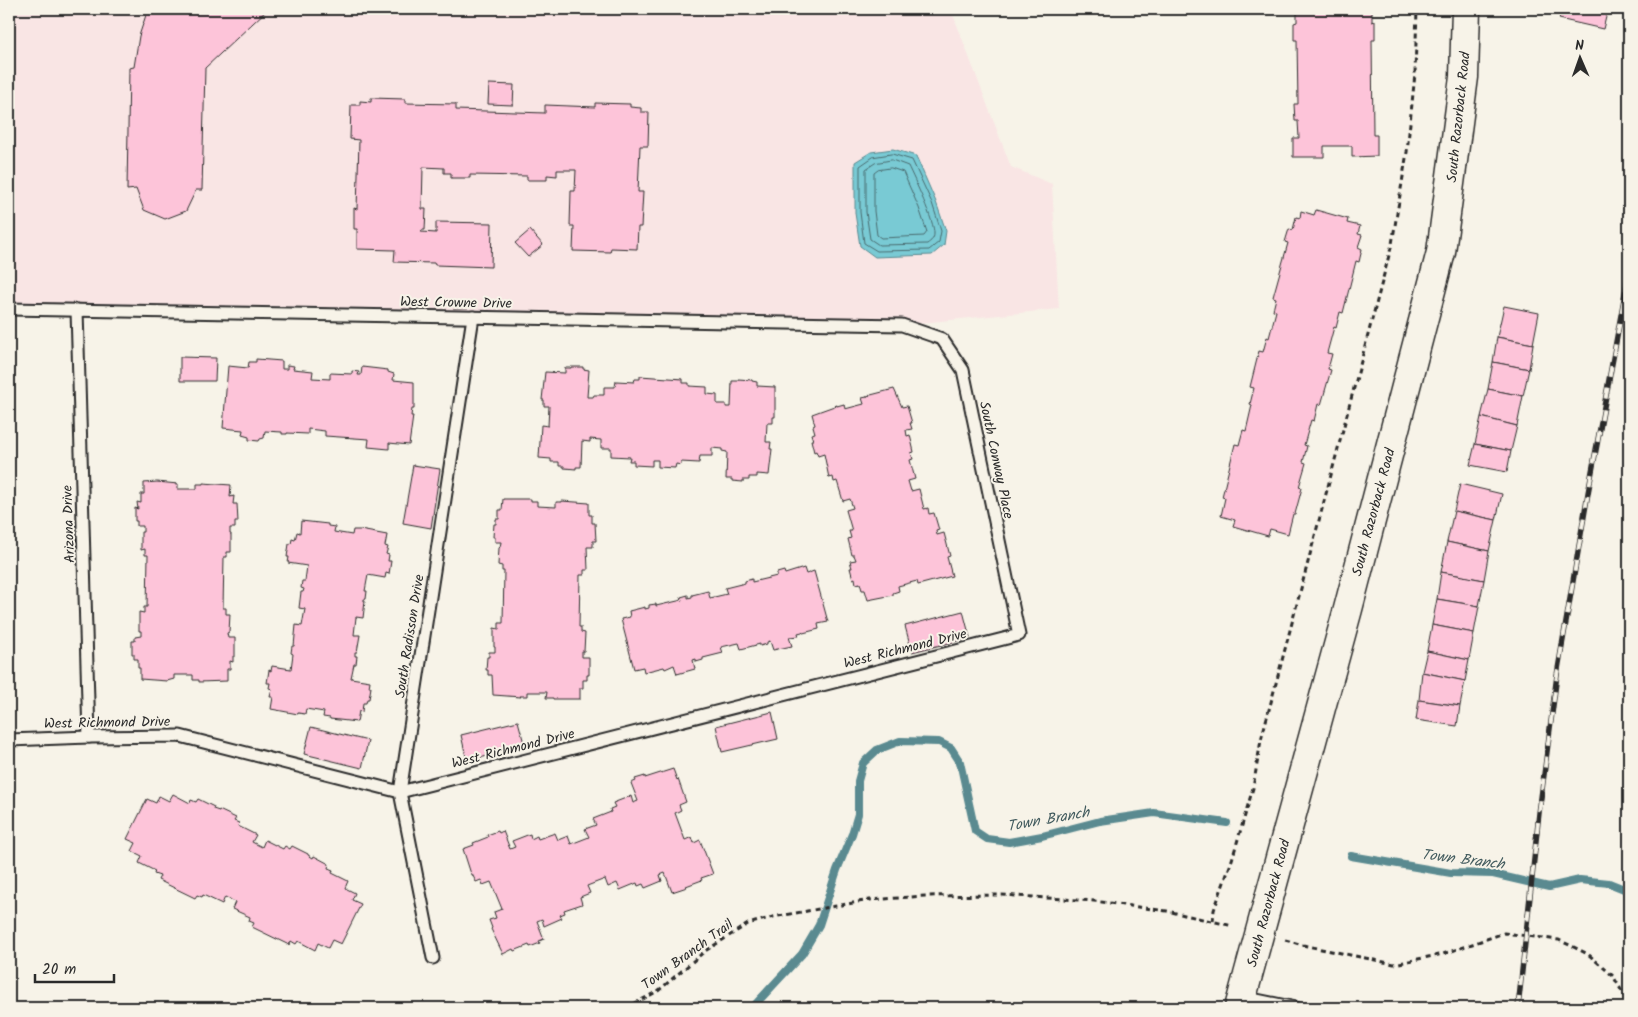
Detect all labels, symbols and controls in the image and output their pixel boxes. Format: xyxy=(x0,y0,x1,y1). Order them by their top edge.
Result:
north arrow xyxy=(1556,32,1606,82)
text: N xyxy=(1575,35,1585,57)
street label: South Razorback Road xyxy=(1441,50,1477,184)
street label: West Crowne Drive xyxy=(400,291,513,315)
street label: South Conway Place xyxy=(973,399,1019,522)
street label: South Razorback Road xyxy=(1346,445,1402,579)
street label: Arizona Drive xyxy=(57,484,81,563)
street label: South Radisson Drive xyxy=(389,572,431,699)
street label: West Richmond Drive xyxy=(841,623,970,675)
street label: West Richmond Drive xyxy=(44,711,171,735)
street label: West Richmond Drive xyxy=(449,723,578,775)
water label: Town Branch xyxy=(1005,801,1093,839)
street label: South Razorback Road xyxy=(1241,836,1297,970)
water label: Town Branch xyxy=(1420,843,1508,877)
street label: Town Branch Trail xyxy=(637,914,738,996)
scale bar xyxy=(35,952,114,984)
text: 20 m xyxy=(42,958,76,982)

